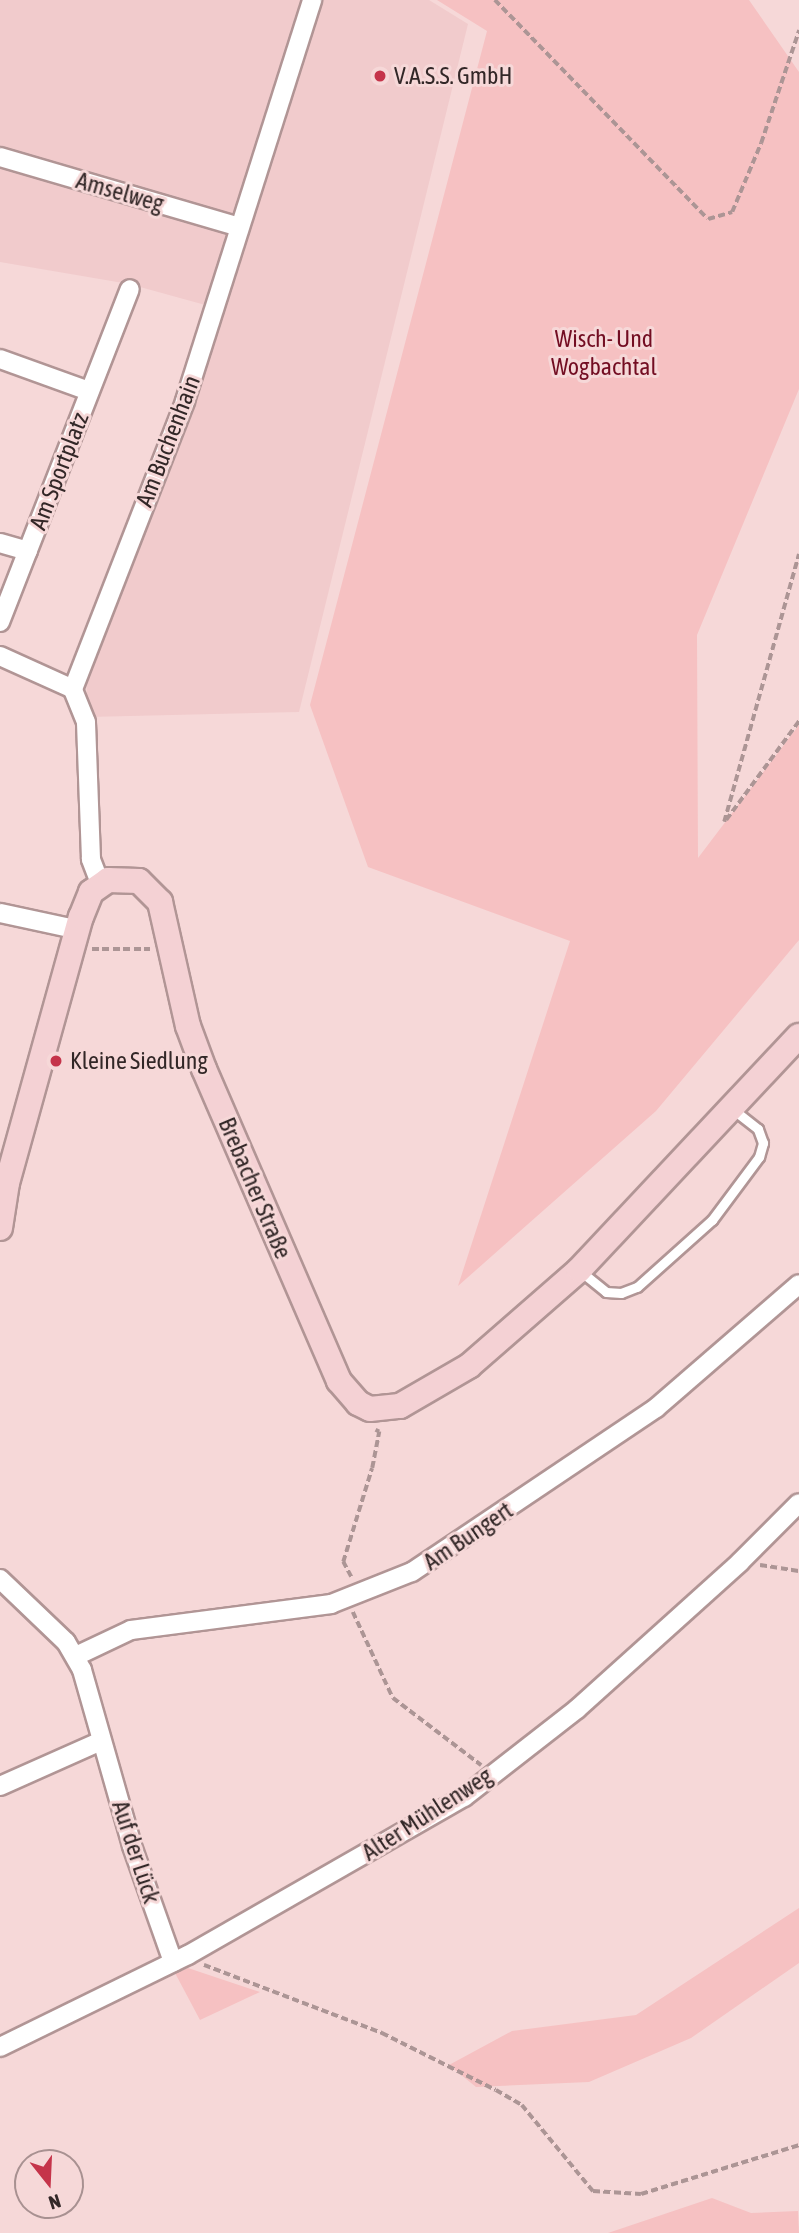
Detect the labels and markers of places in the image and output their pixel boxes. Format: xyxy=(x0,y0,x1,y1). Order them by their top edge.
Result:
place label: V.A.S.S. GmbH xyxy=(394,62,512,90)
marker: V.A.S.S. GmbH xyxy=(372,68,388,84)
place label: Kleine Siedlung xyxy=(70,1047,208,1075)
marker: Kleine Siedlung xyxy=(48,1053,64,1069)

